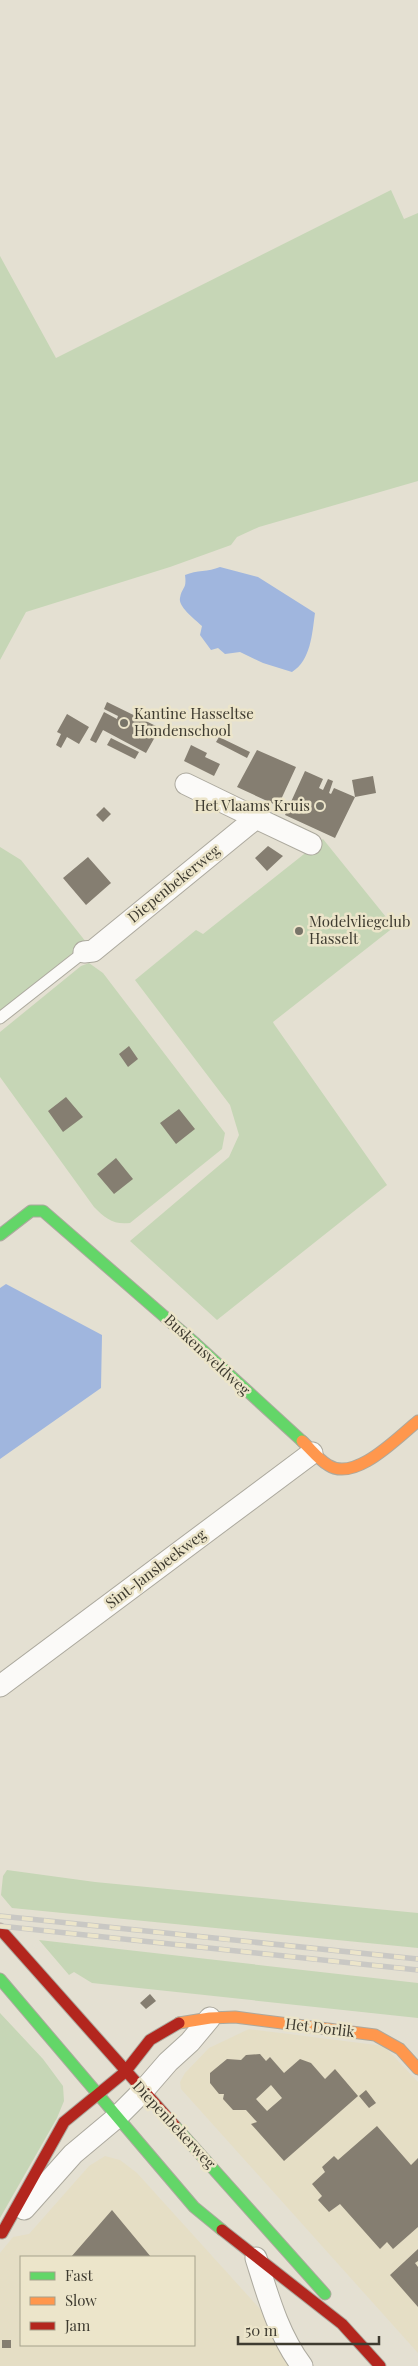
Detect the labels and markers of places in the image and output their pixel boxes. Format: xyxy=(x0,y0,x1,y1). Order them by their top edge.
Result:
place label: Kantine Hasseltse Hondenschool xyxy=(134,703,254,740)
marker: Kantine Hasseltse Hondenschool xyxy=(118,717,130,729)
place label: Het Vlaams Kruis xyxy=(194,795,310,815)
marker: Het Vlaams Kruis xyxy=(314,800,326,812)
place label: Modelvliegclub Hasselt xyxy=(309,911,410,948)
marker: Modelvliegclub Hasselt xyxy=(293,925,305,937)

